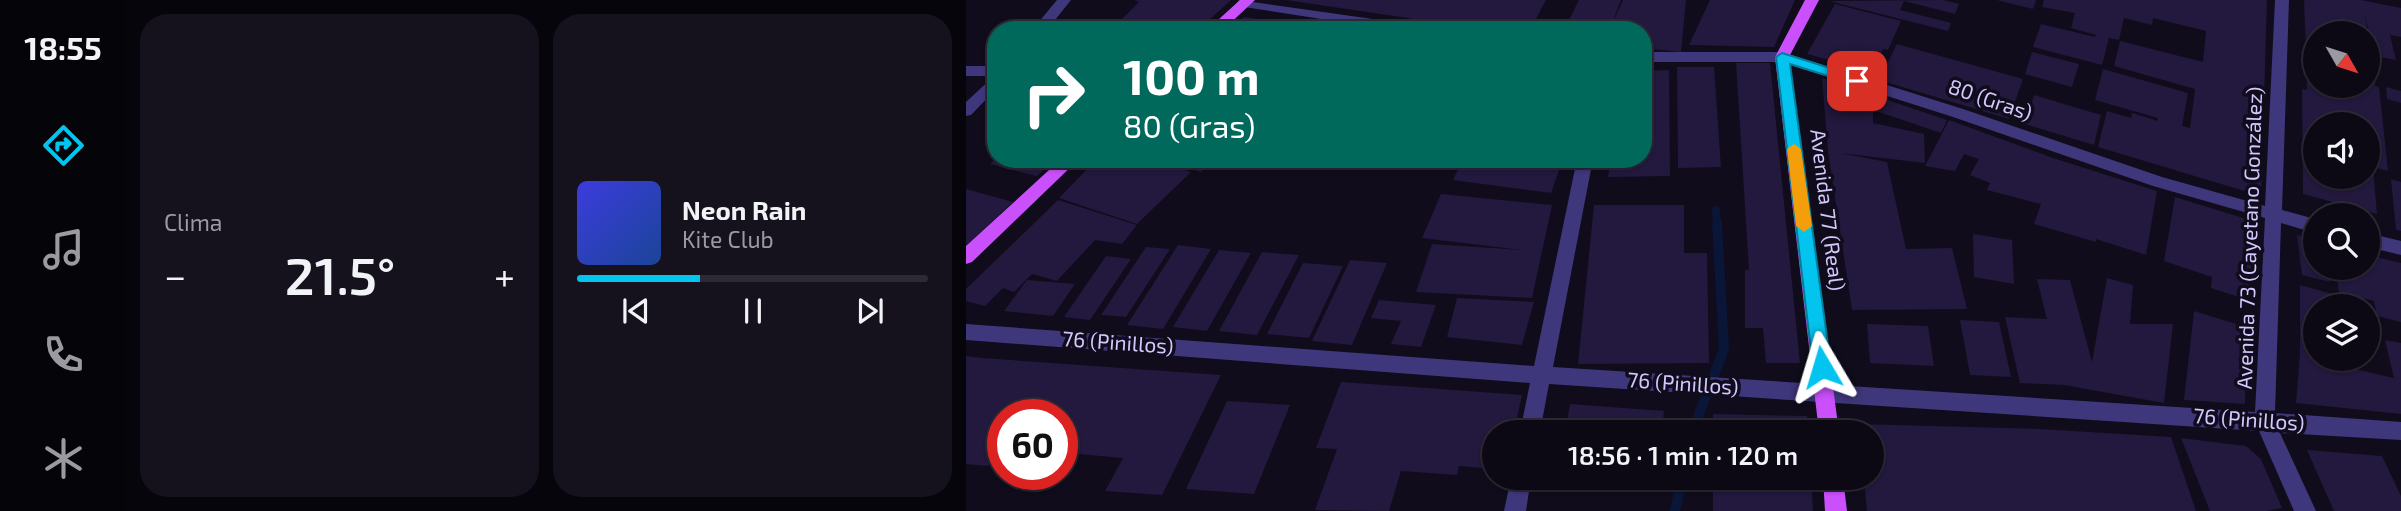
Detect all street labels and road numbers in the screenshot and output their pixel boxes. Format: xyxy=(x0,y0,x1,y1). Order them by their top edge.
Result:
street label: 80 (Gras) xyxy=(1945,73,2036,125)
street label: Avenida 73 (Cayetano González) xyxy=(2231,86,2266,390)
street label: Avenida 77 (Real) xyxy=(1806,128,1851,292)
street label: 76 (Pinillos) xyxy=(1062,325,1174,358)
street label: 76 (Pinillos) xyxy=(1627,366,1739,399)
street label: 76 (Pinillos) xyxy=(2193,402,2305,435)

